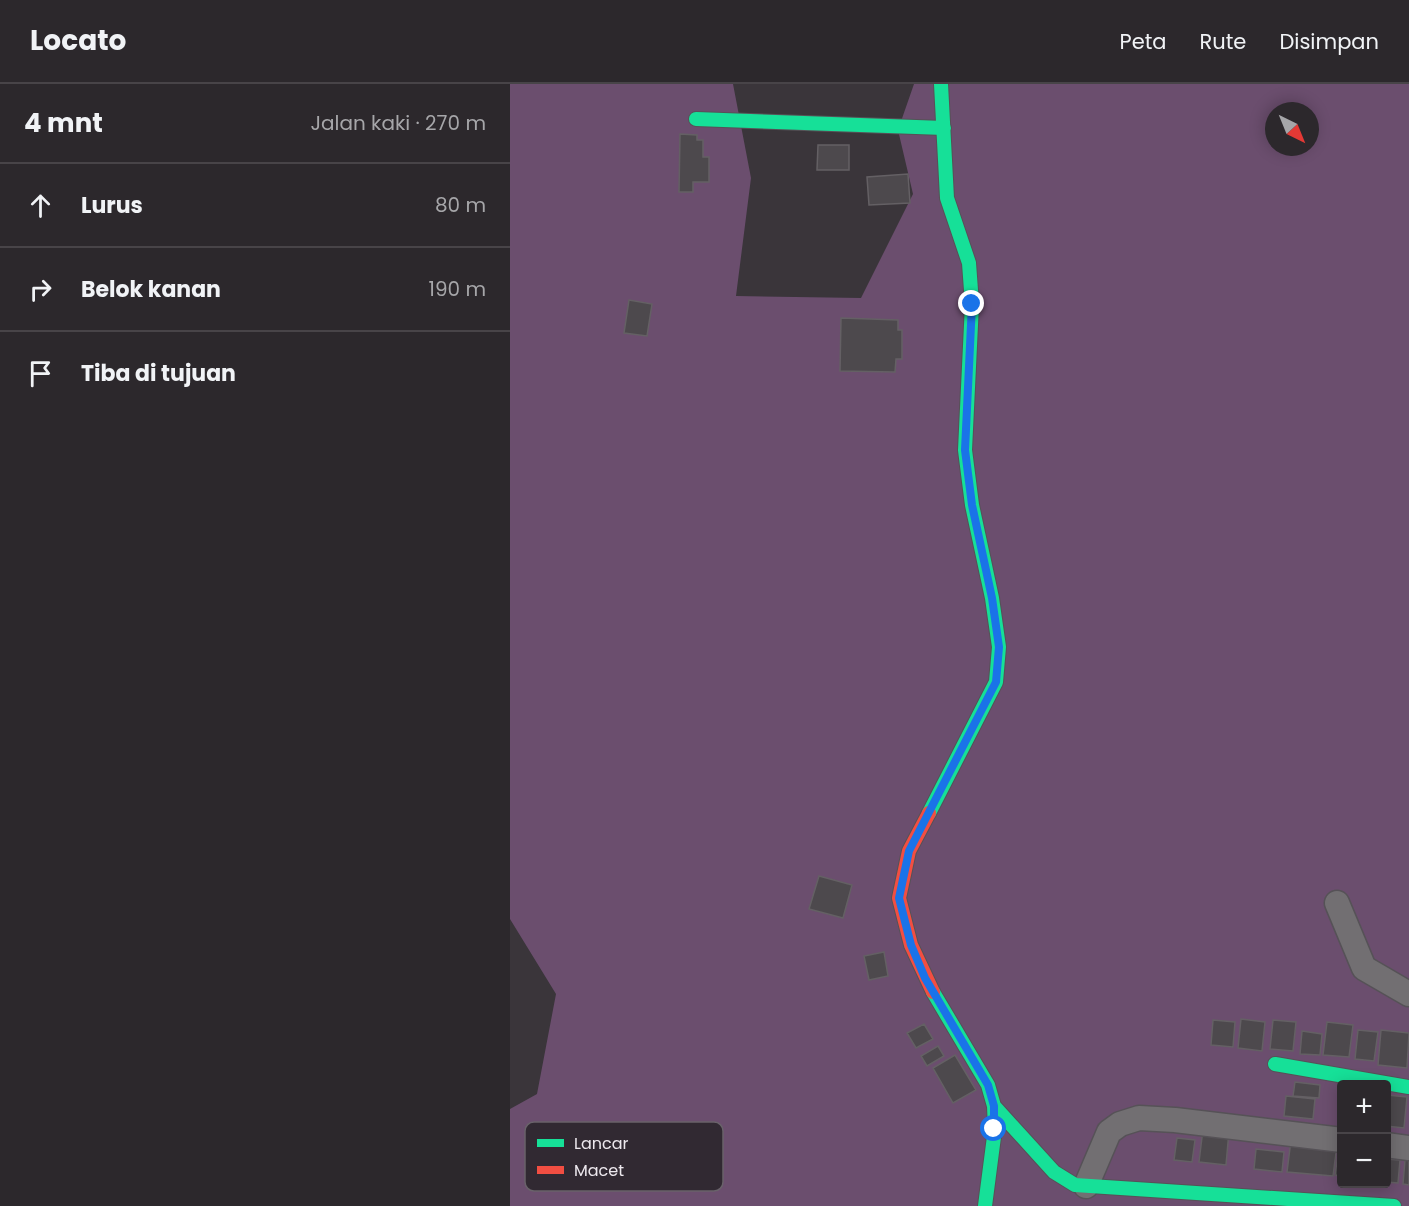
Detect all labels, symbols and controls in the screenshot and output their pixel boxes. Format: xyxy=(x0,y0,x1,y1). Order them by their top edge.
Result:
text: Locato xyxy=(30,21,126,60)
text: Peta xyxy=(1119,27,1167,56)
text: Rute xyxy=(1200,27,1246,56)
text: Disimpan xyxy=(1279,27,1379,56)
north arrow xyxy=(1265,102,1319,156)
text: 4 mnt xyxy=(24,105,103,141)
text: Jalan kaki · 270 m xyxy=(310,109,486,137)
icon: ahead xyxy=(24,189,57,222)
text: Lurus xyxy=(81,190,143,221)
text: 80 m xyxy=(435,191,486,219)
icon: right xyxy=(24,273,57,306)
text: Belok kanan xyxy=(81,274,221,305)
text: 190 m xyxy=(429,275,486,303)
route end xyxy=(958,290,984,316)
icon: arrive xyxy=(24,357,57,390)
text: Tiba di tujuan xyxy=(81,358,236,389)
map controls xyxy=(1337,1080,1391,1188)
button: + xyxy=(1337,1080,1391,1134)
route start xyxy=(980,1115,1006,1141)
legend xyxy=(525,1122,723,1191)
text: Lancar xyxy=(574,1132,628,1155)
button: − xyxy=(1337,1134,1391,1188)
text: Macet xyxy=(574,1159,624,1182)

